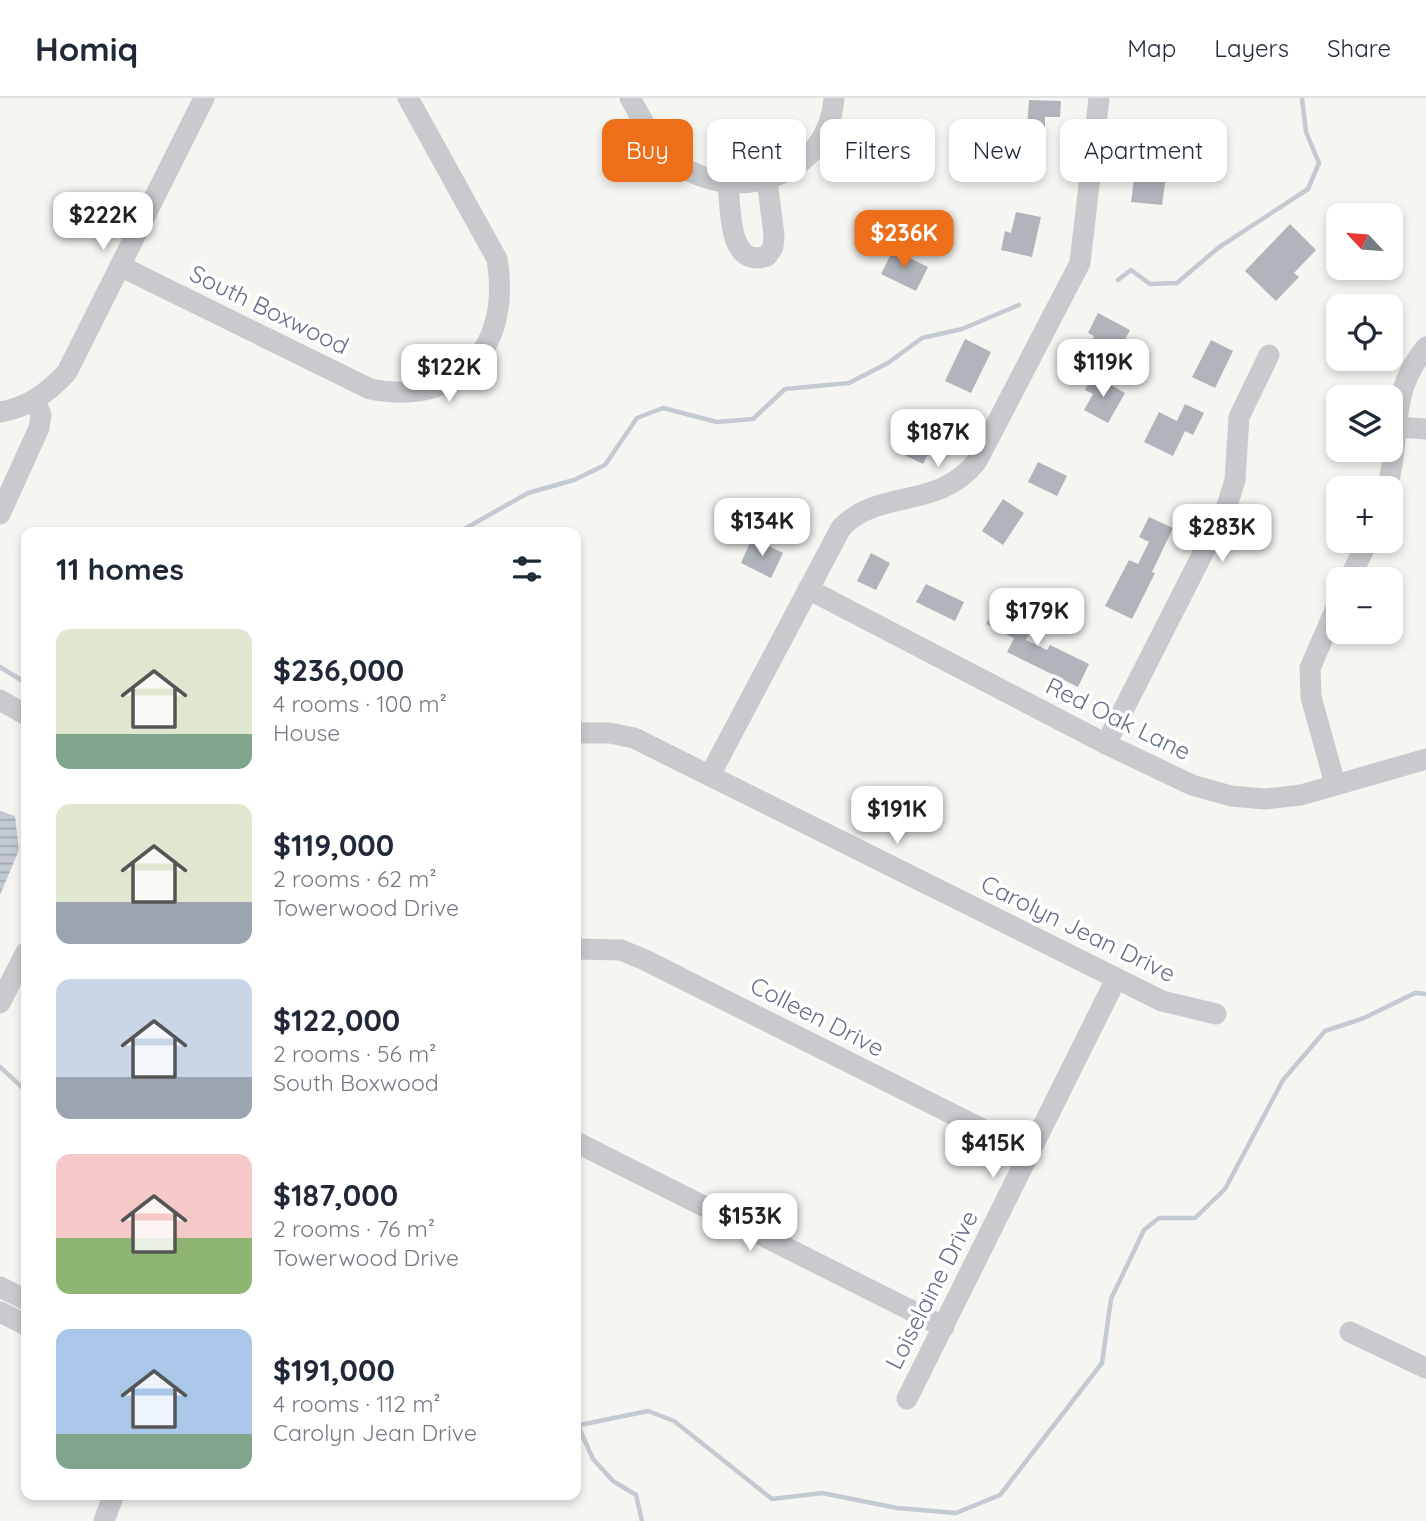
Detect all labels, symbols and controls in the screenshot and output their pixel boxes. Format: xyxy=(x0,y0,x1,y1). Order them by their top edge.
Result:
text: Homiq xyxy=(35,28,138,69)
text: Map xyxy=(1127,33,1176,63)
text: Layers xyxy=(1214,33,1289,63)
text: Share xyxy=(1327,33,1391,63)
chip: Buy xyxy=(602,119,693,182)
chip: Rent xyxy=(707,119,806,182)
chip: Filters xyxy=(820,119,935,182)
chip: New xyxy=(949,119,1046,182)
chip: Apartment xyxy=(1060,119,1227,182)
pin: $222K xyxy=(54,192,152,252)
text: $222K xyxy=(69,200,137,229)
north arrow xyxy=(1326,203,1404,280)
map controls xyxy=(1326,203,1403,644)
pin: $236K xyxy=(855,211,953,270)
text: $236K xyxy=(871,218,937,247)
street label: South Boxwood xyxy=(185,258,354,361)
button: locate xyxy=(1326,294,1403,371)
pin: $119K xyxy=(1054,340,1152,399)
pin: $122K xyxy=(400,344,498,404)
text: $119K xyxy=(1073,347,1133,376)
text: $122K xyxy=(417,352,481,381)
button: layers xyxy=(1326,385,1403,462)
pin: $187K xyxy=(889,410,987,469)
text: $187K xyxy=(907,417,969,446)
button: + xyxy=(1326,476,1403,553)
pin: $134K xyxy=(713,498,811,558)
pin: $283K xyxy=(1173,504,1271,564)
text: $134K xyxy=(730,506,794,535)
text: $283K xyxy=(1189,512,1255,541)
text: 11 homes xyxy=(56,550,184,588)
icon: filters xyxy=(508,550,546,588)
button: − xyxy=(1326,567,1403,644)
pin: $179K xyxy=(988,588,1086,648)
text: $179K xyxy=(1005,596,1069,625)
text: $236,000 xyxy=(273,651,404,689)
icon: home xyxy=(112,657,196,741)
street label: Red Oak Lane xyxy=(1041,670,1196,766)
text: 4 rooms · 100 m² xyxy=(273,689,447,718)
text: House xyxy=(273,718,340,747)
pin: $191K xyxy=(848,786,946,846)
text: $191K xyxy=(867,794,927,823)
text: $119,000 xyxy=(273,826,394,864)
icon: home xyxy=(112,832,196,916)
text: 2 rooms · 62 m² xyxy=(273,864,437,893)
street label: Carolyn Jean Drive xyxy=(976,868,1181,988)
text: Towerwood Drive xyxy=(273,893,459,922)
street label: Colleen Drive xyxy=(745,970,889,1063)
text: $122,000 xyxy=(273,1001,400,1039)
icon: home xyxy=(112,1007,196,1091)
text: 2 rooms · 56 m² xyxy=(273,1039,436,1068)
text: South Boxwood xyxy=(273,1068,439,1097)
pin: $415K xyxy=(944,1121,1042,1180)
text: $415K xyxy=(961,1128,1025,1157)
text: $187,000 xyxy=(273,1176,398,1214)
icon: home xyxy=(112,1182,196,1266)
pin: $153K xyxy=(701,1194,799,1253)
text: $153K xyxy=(718,1201,782,1230)
street label: Loiselaine Drive xyxy=(878,1205,984,1374)
text: 2 rooms · 76 m² xyxy=(273,1214,435,1243)
text: Towerwood Drive xyxy=(273,1243,459,1272)
text: $191,000 xyxy=(273,1351,395,1389)
icon: home xyxy=(112,1357,196,1441)
text: 4 rooms · 112 m² xyxy=(273,1389,441,1418)
text: Carolyn Jean Drive xyxy=(273,1418,477,1447)

